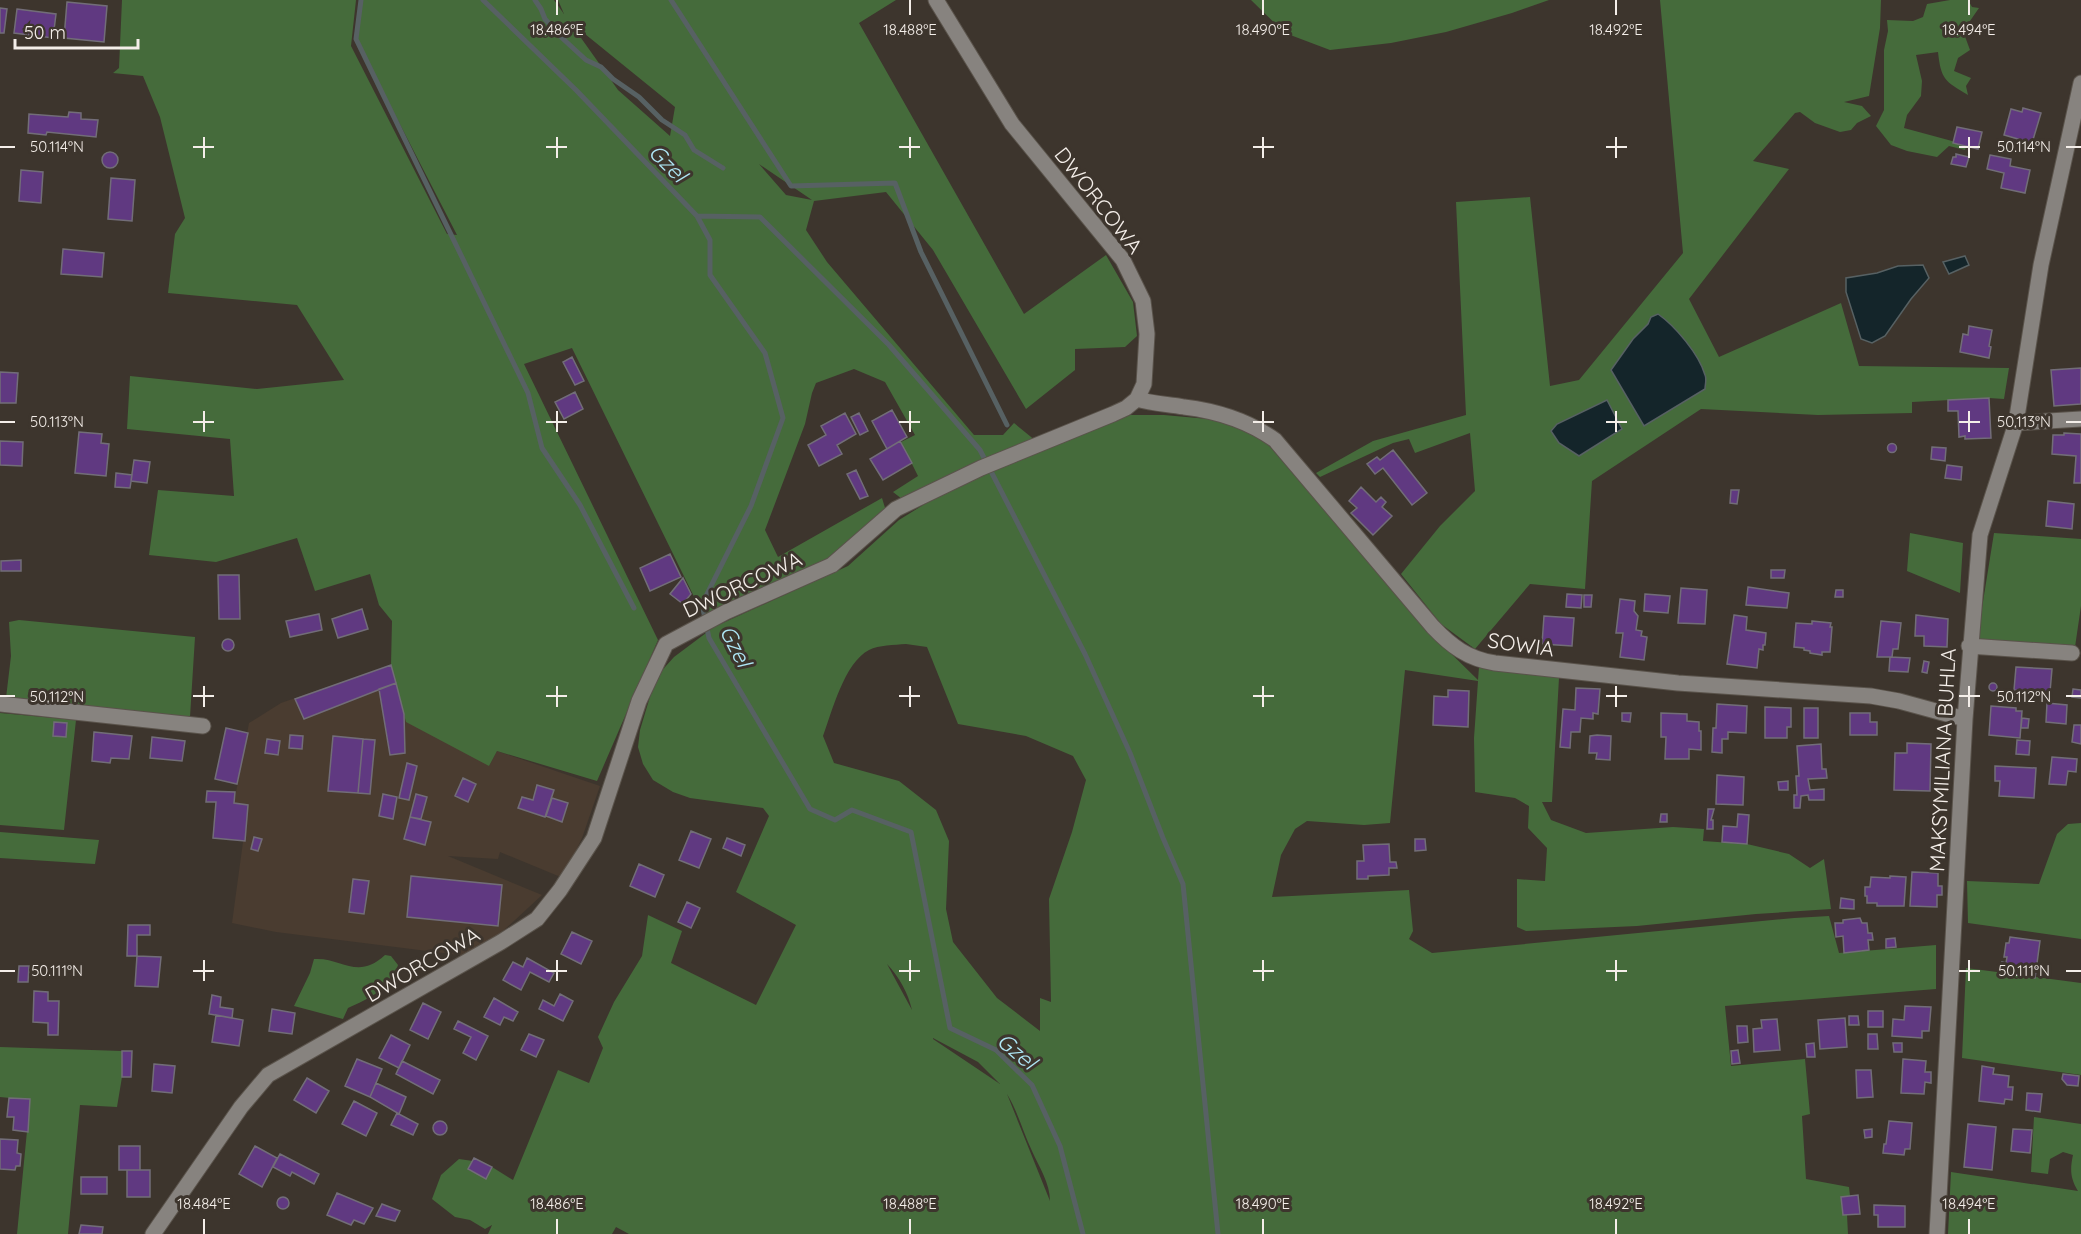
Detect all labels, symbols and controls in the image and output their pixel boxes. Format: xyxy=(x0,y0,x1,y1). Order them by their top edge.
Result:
scale bar xyxy=(15,12,138,50)
text: 18.486°E xyxy=(530,20,584,39)
text: 18.488°E xyxy=(883,20,937,39)
text: 18.490°E xyxy=(1236,20,1290,39)
text: 18.492°E xyxy=(1589,20,1643,39)
text: 18.494°E xyxy=(1942,20,1996,39)
text: 50 m xyxy=(24,21,66,44)
text: 50.114°N xyxy=(30,137,84,156)
text: 50.114°N xyxy=(1997,137,2051,156)
water label: Gzel xyxy=(643,138,695,190)
street label: DWORCOWA xyxy=(1049,141,1149,259)
text: 50.113°N xyxy=(30,412,84,431)
text: 50.113°N xyxy=(1997,412,2051,431)
street label: DWORCOWA xyxy=(678,545,806,623)
water label: Gzel xyxy=(714,620,760,674)
street label: SOWIA xyxy=(1486,626,1556,662)
street label: MAKSYMILIANA BUHLA xyxy=(1923,648,1961,872)
text: 50.112°N xyxy=(30,687,84,706)
text: 50.112°N xyxy=(1997,687,2051,706)
street label: DWORCOWA xyxy=(360,921,484,1007)
text: 50.111°N xyxy=(31,961,83,980)
text: 50.111°N xyxy=(1998,961,2050,980)
water label: Gzel xyxy=(991,1026,1045,1077)
text: 18.484°E xyxy=(177,1194,231,1213)
text: 18.486°E xyxy=(530,1194,584,1213)
text: 18.488°E xyxy=(883,1194,937,1213)
text: 18.490°E xyxy=(1236,1194,1290,1213)
text: 18.492°E xyxy=(1589,1194,1643,1213)
text: 18.494°E xyxy=(1942,1194,1996,1213)

